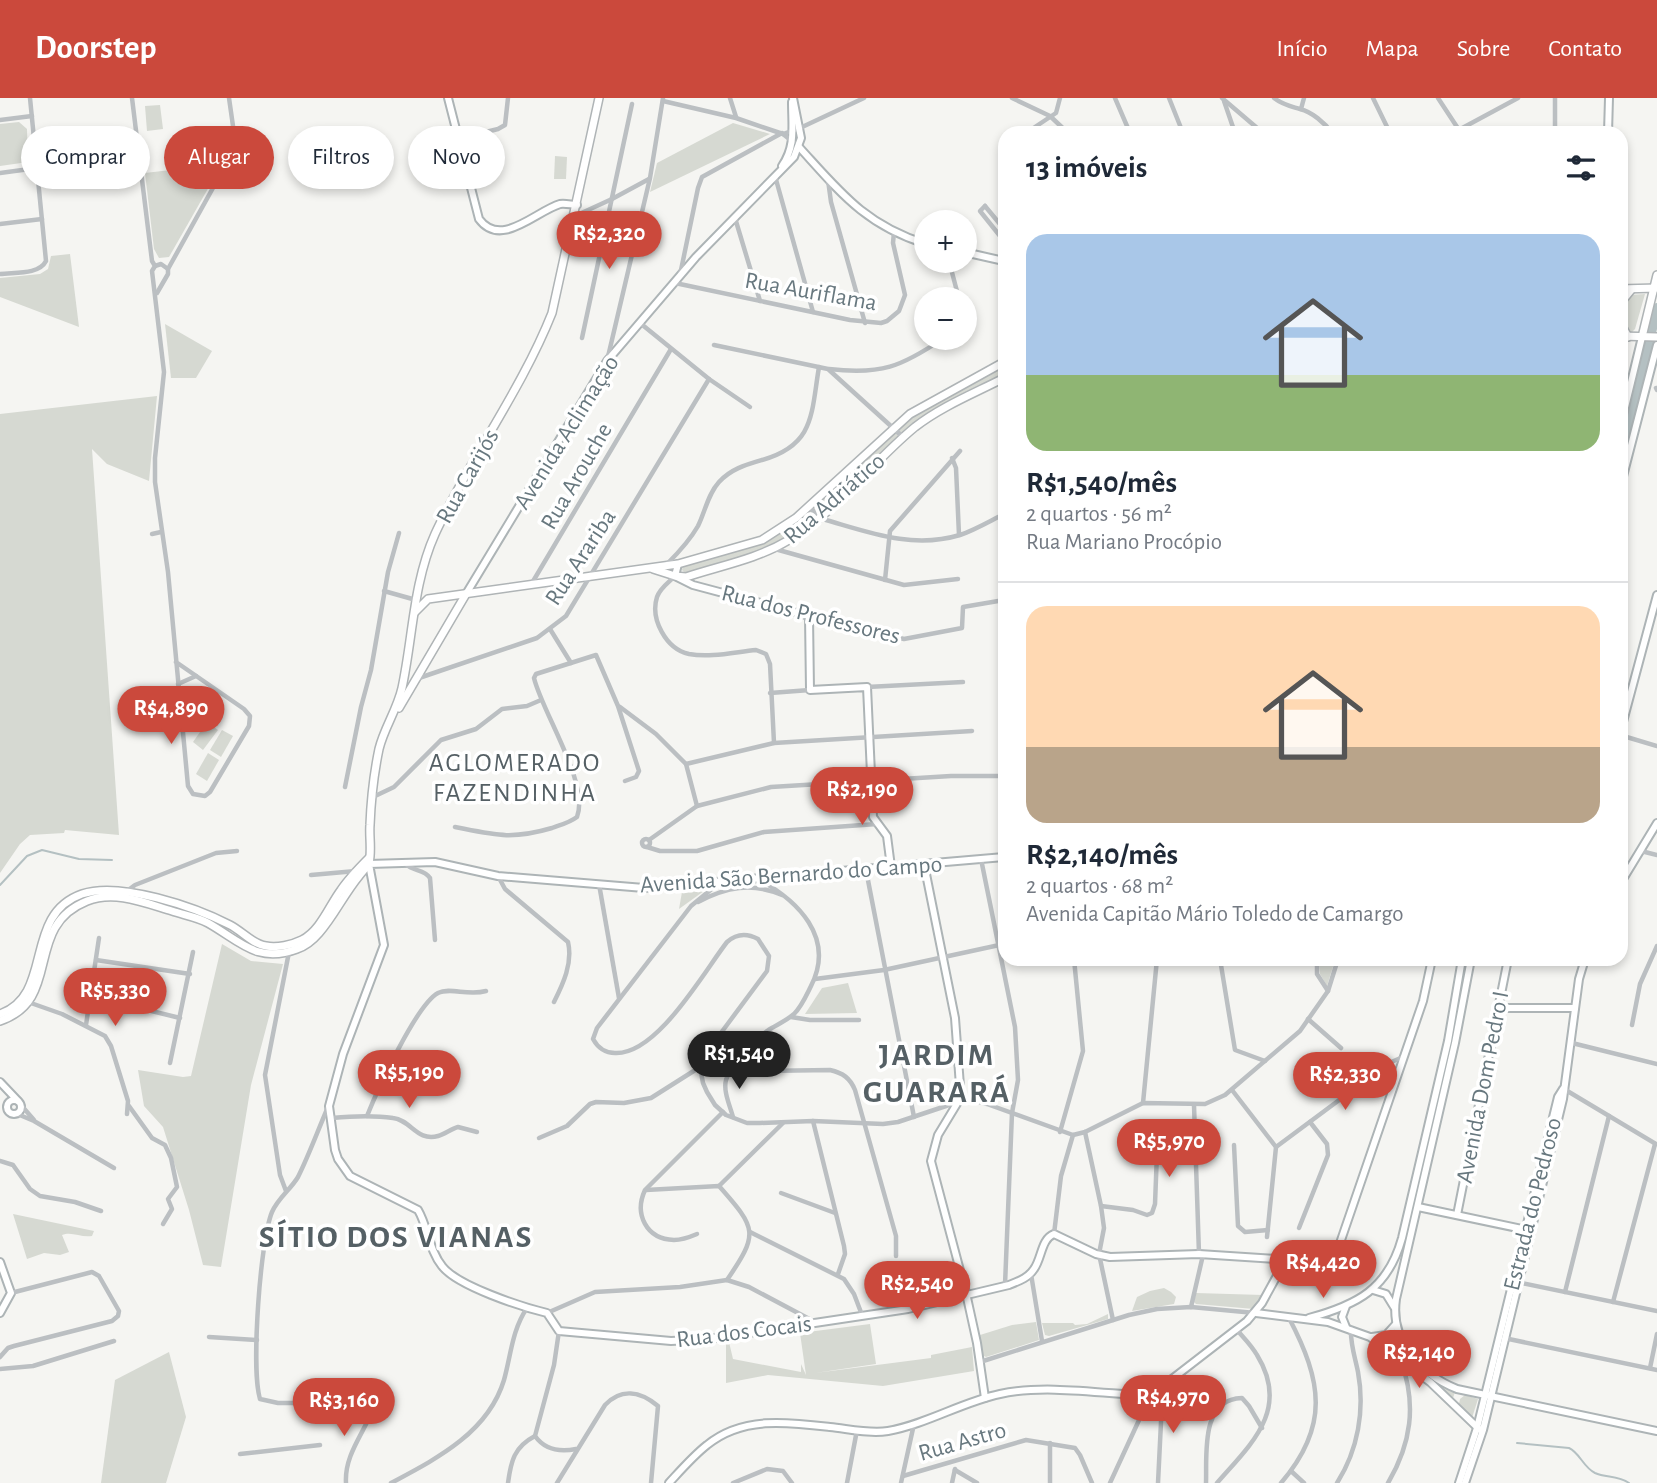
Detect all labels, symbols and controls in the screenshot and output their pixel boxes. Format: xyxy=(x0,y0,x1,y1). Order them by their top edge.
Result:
text: Doorstep xyxy=(35,32,157,65)
text: Início xyxy=(1276,37,1328,61)
text: Mapa xyxy=(1366,37,1419,61)
text: Sobre xyxy=(1457,37,1510,61)
text: Contato xyxy=(1548,37,1622,61)
chip: Comprar xyxy=(21,126,150,189)
chip: Alugar xyxy=(164,126,274,189)
chip: Filtros xyxy=(288,126,394,189)
chip: Novo xyxy=(408,126,505,189)
icon: filters xyxy=(1562,149,1600,187)
text: 13 imóveis xyxy=(1026,153,1147,183)
map controls xyxy=(914,210,977,350)
button: + xyxy=(914,210,977,273)
pin: R$2,320 xyxy=(544,212,674,271)
text: R$2,320 xyxy=(573,222,645,245)
street label: Rua Auriflama xyxy=(743,269,879,315)
icon: home xyxy=(1250,280,1376,406)
button: − xyxy=(914,287,977,350)
street label: Avenida Aclimação xyxy=(510,351,624,514)
street label: Rua Arouche xyxy=(537,419,617,534)
street label: Rua Carijós xyxy=(432,425,504,528)
street label: Rua Adriático xyxy=(780,449,890,549)
text: R$1,540/mês xyxy=(1026,468,1177,498)
text: 2 quartos · 56 m² xyxy=(1026,503,1172,526)
street label: Rua Arariba xyxy=(541,505,621,610)
text: Rua Mariano Procópio xyxy=(1026,531,1222,554)
street label: Rua dos Professores xyxy=(719,581,903,649)
icon: home xyxy=(1250,652,1376,778)
pin: R$4,890 xyxy=(106,686,236,746)
text: R$4,890 xyxy=(133,697,209,720)
district label: AGLOMERADO FAZENDINHA xyxy=(429,750,601,806)
pin: R$2,190 xyxy=(797,768,927,827)
text: R$2,190 xyxy=(826,778,898,801)
text: R$2,140/mês xyxy=(1026,840,1178,870)
street label: Avenida São Bernardo do Campo xyxy=(639,852,943,898)
text: 2 quartos · 68 m² xyxy=(1026,875,1173,898)
text: Avenida Capitão Mário Toledo de Camargo xyxy=(1026,903,1404,926)
pin: R$5,330 xyxy=(50,968,180,1028)
text: R$5,330 xyxy=(80,979,150,1002)
street label: Avenida Dom Pedro I xyxy=(1453,989,1513,1185)
pin: R$1,540 xyxy=(674,1032,804,1091)
district label: JARDIM GUARARÁ xyxy=(863,1039,1011,1108)
text: R$1,540 xyxy=(704,1042,774,1065)
pin: R$5,190 xyxy=(344,1051,474,1110)
pin: R$2,330 xyxy=(1280,1052,1410,1112)
text: R$5,190 xyxy=(374,1061,444,1084)
text: R$2,330 xyxy=(1309,1063,1381,1086)
street label: Estrada do Pedroso xyxy=(1500,1115,1566,1293)
pin: R$5,970 xyxy=(1104,1119,1234,1179)
text: R$5,970 xyxy=(1133,1130,1205,1153)
district label: SÍTIO DOS VIANAS xyxy=(259,1219,533,1253)
pin: R$4,420 xyxy=(1258,1240,1388,1300)
text: R$4,420 xyxy=(1285,1251,1361,1274)
pin: R$2,540 xyxy=(852,1262,982,1321)
text: R$2,540 xyxy=(880,1272,954,1295)
street label: Rua dos Cocais xyxy=(675,1312,813,1352)
pin: R$2,140 xyxy=(1354,1330,1484,1390)
text: R$2,140 xyxy=(1383,1341,1455,1364)
pin: R$4,970 xyxy=(1108,1376,1238,1435)
pin: R$3,160 xyxy=(279,1378,409,1438)
text: R$4,970 xyxy=(1136,1386,1210,1409)
text: R$3,160 xyxy=(309,1389,379,1412)
street label: Rua Astro xyxy=(916,1418,1009,1466)

